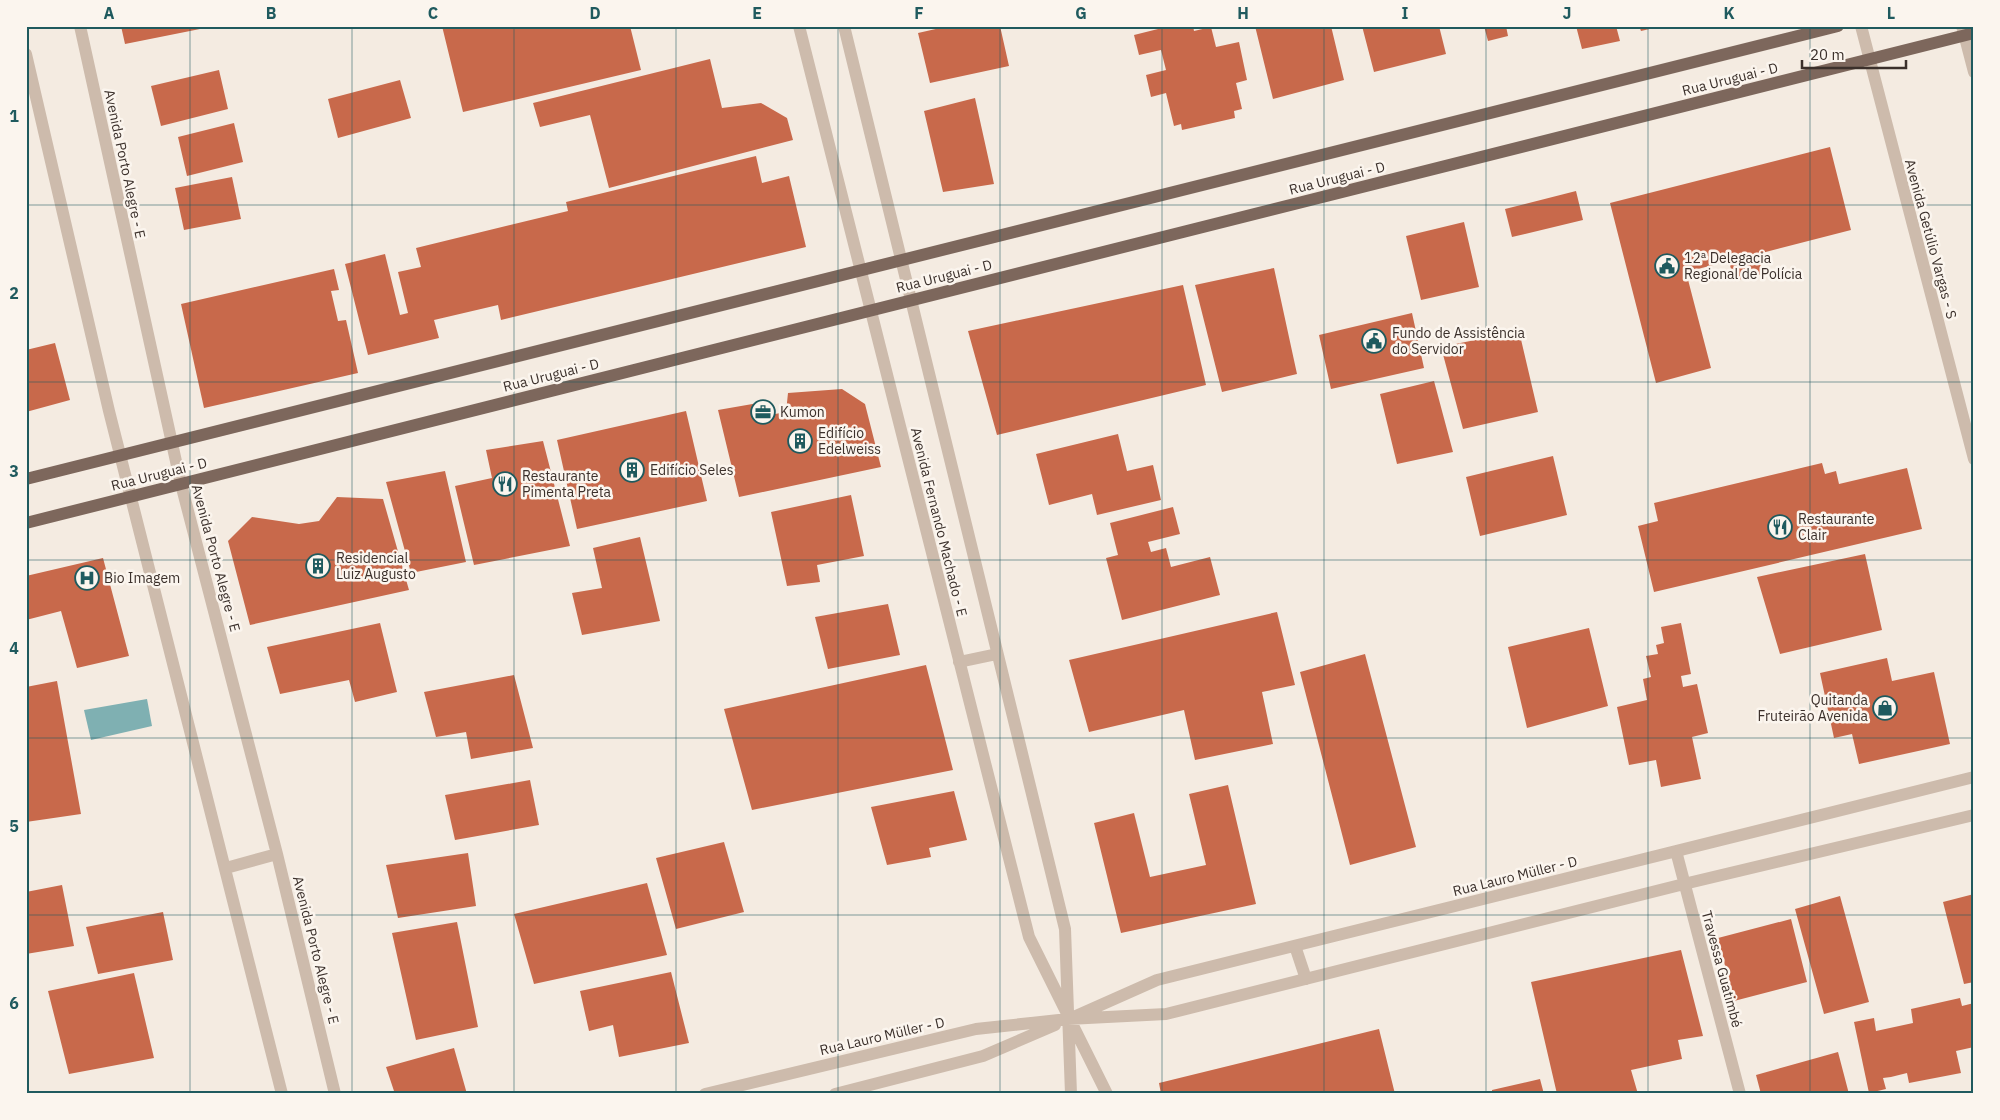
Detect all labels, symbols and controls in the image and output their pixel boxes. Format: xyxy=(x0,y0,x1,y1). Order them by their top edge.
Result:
text: A xyxy=(104,3,115,23)
text: B xyxy=(266,3,277,23)
text: C xyxy=(428,3,438,23)
text: D xyxy=(589,3,601,23)
text: E xyxy=(752,3,762,23)
text: F xyxy=(914,3,924,23)
text: G xyxy=(1075,3,1087,23)
text: H xyxy=(1237,3,1249,23)
text: I xyxy=(1402,3,1409,23)
text: J xyxy=(1563,3,1571,23)
text: K xyxy=(1723,3,1735,23)
text: L xyxy=(1887,3,1895,23)
scale bar xyxy=(1802,38,1906,70)
text: 20 m xyxy=(1810,45,1845,64)
street label: Rua Uruguai - D xyxy=(1680,58,1780,100)
street label: Avenida Porto Alegre - E xyxy=(100,88,150,240)
text: 1 xyxy=(9,106,19,126)
street label: Rua Uruguai - D xyxy=(1287,157,1387,199)
street label: Avenida Getúlio Vargas - S xyxy=(1901,157,1961,321)
place label: 12ª Delegacia Regional de Polícia xyxy=(1684,249,1803,283)
public building icon: 12ª Delegacia Regional de Polícia xyxy=(1654,253,1680,279)
street label: Rua Uruguai - D xyxy=(894,255,994,297)
text: 2 xyxy=(9,283,19,303)
place label: Fundo de Assistência do Servidor xyxy=(1392,324,1526,358)
public building icon: Fundo de Assistência do Servidor xyxy=(1361,328,1387,354)
street label: Rua Uruguai - D xyxy=(501,354,601,396)
office icon: Kumon xyxy=(750,399,776,425)
place label: Kumon xyxy=(780,403,825,421)
place label: Edifício Edelweiss xyxy=(818,424,881,458)
street label: Avenida Fernando Machado - E xyxy=(907,426,971,618)
building icon: Edifício Edelweiss xyxy=(787,428,813,454)
street label: Rua Uruguai - D xyxy=(109,453,209,495)
building icon: Edifício Seles xyxy=(619,457,645,483)
text: 3 xyxy=(9,461,19,481)
place label: Edifício Seles xyxy=(650,461,734,479)
place label: Restaurante Pimenta Preta xyxy=(522,467,612,501)
restaurant icon: Restaurante Pimenta Preta xyxy=(492,471,518,497)
street label: Avenida Porto Alegre - E xyxy=(188,482,244,634)
place label: Restaurante Clair xyxy=(1798,510,1875,544)
restaurant icon: Restaurante Clair xyxy=(1767,514,1793,540)
place label: Residencial Luiz Augusto xyxy=(336,549,416,583)
building icon: Residencial Luiz Augusto xyxy=(305,553,331,579)
hospital icon: Bio Imagem xyxy=(74,565,100,591)
place label: Bio Imagem xyxy=(104,569,180,587)
text: 4 xyxy=(9,638,19,658)
place label: Quitanda Fruteirão Avenida xyxy=(1757,691,1869,725)
shop icon: Quitanda Fruteirão Avenida xyxy=(1872,695,1898,721)
text: 5 xyxy=(9,816,19,836)
street label: Rua Lauro Müller - D xyxy=(1451,852,1579,900)
street label: Avenida Porto Alegre - E xyxy=(289,874,343,1026)
street label: Travessa Guatimbé xyxy=(1698,909,1746,1030)
text: 6 xyxy=(9,993,19,1013)
street label: Rua Lauro Müller - D xyxy=(818,1013,946,1059)

